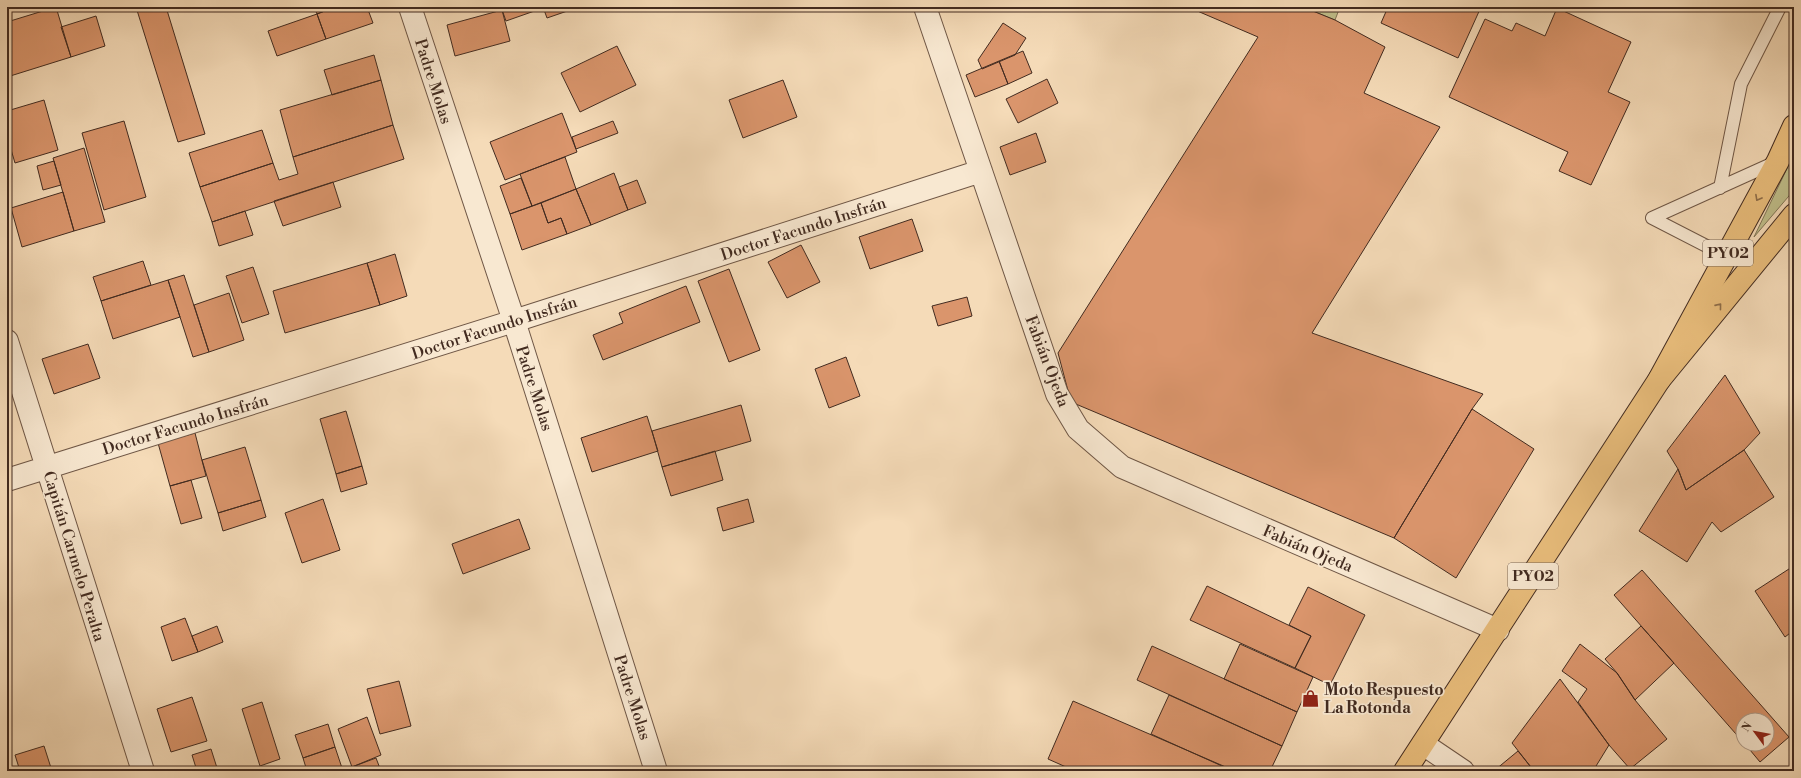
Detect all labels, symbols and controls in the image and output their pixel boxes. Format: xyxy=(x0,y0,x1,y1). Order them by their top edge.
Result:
street label: Padre Molas xyxy=(410,36,456,126)
street label: Doctor Facundo Insfrán xyxy=(718,193,889,265)
one-way arrow xyxy=(1755,194,1762,201)
road number: PY02 xyxy=(1703,240,1753,266)
street label: Doctor Facundo Insfrán xyxy=(409,292,580,364)
one-way arrow xyxy=(1714,304,1721,311)
street label: Fabián Ojeda xyxy=(1021,313,1074,411)
street label: Padre Molas xyxy=(511,343,557,433)
street label: Doctor Facundo Insfrán xyxy=(100,390,271,460)
street label: Capitán Carmelo Peralta xyxy=(39,469,110,645)
street label: Fabián Ojeda xyxy=(1260,521,1357,577)
road number: PY02 xyxy=(1508,563,1558,589)
street label: Padre Molas xyxy=(609,652,655,742)
place label: Moto Respuesto La Rotonda xyxy=(1324,680,1444,718)
shop icon: Moto Respuesto La Rotonda xyxy=(1301,688,1321,708)
north arrow xyxy=(1735,712,1775,752)
text: N xyxy=(1739,720,1756,735)

